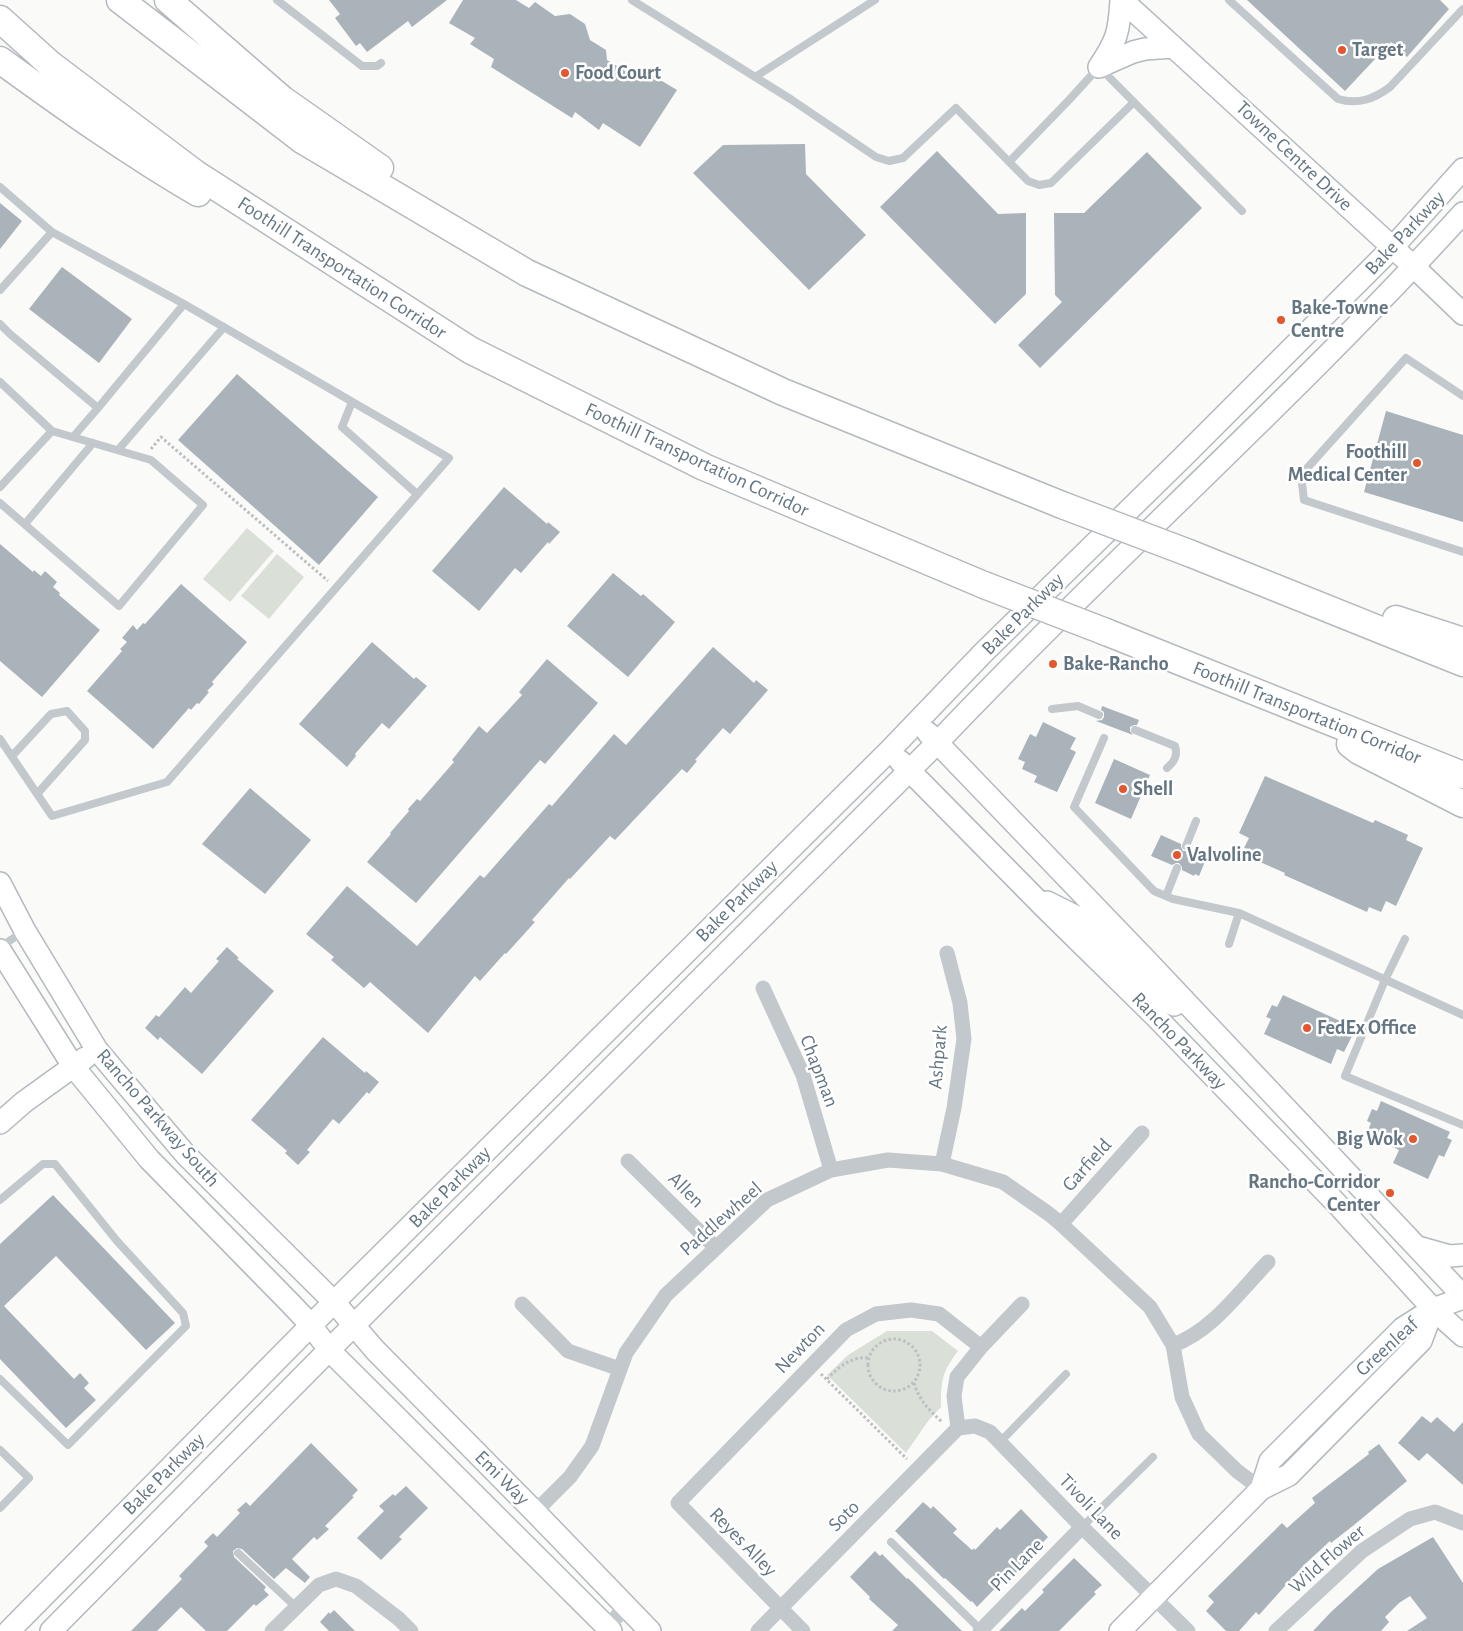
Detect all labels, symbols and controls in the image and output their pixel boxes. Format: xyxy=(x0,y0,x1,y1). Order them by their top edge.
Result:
place label: Target xyxy=(1352,38,1403,62)
marker: Target xyxy=(1336,44,1348,56)
place label: Food Court xyxy=(575,61,661,85)
marker: Food Court xyxy=(559,67,571,79)
street label: Towne Centre Drive xyxy=(1231,96,1357,216)
street label: Bake Parkway xyxy=(1360,186,1450,280)
street label: Foothill Transportation Corridor xyxy=(233,191,451,345)
place label: Bake-Towne Centre xyxy=(1291,296,1388,343)
marker: Bake-Towne Centre xyxy=(1275,314,1287,326)
street label: Foothill Transportation Corridor xyxy=(581,398,813,522)
place label: Foothill Medical Center xyxy=(1288,440,1407,487)
marker: Foothill Medical Center xyxy=(1411,457,1423,469)
street label: Bake Parkway xyxy=(977,568,1069,660)
place label: Bake-Rancho xyxy=(1063,652,1169,676)
street label: Foothill Transportation Corridor xyxy=(1189,656,1425,770)
marker: Bake-Rancho xyxy=(1047,658,1059,670)
place label: Shell xyxy=(1133,777,1173,801)
marker: Shell xyxy=(1117,783,1129,795)
place label: Valvoline xyxy=(1187,843,1262,867)
marker: Valvoline xyxy=(1171,849,1183,861)
street label: Bake Parkway xyxy=(691,855,783,947)
street label: Rancho Parkway xyxy=(1126,987,1232,1095)
place label: FedEx Office xyxy=(1317,1016,1416,1040)
marker: FedEx Office xyxy=(1301,1022,1313,1034)
street label: Ashpark xyxy=(923,1024,953,1090)
street label: Chapman xyxy=(794,1032,844,1110)
street label: Rancho Parkway South xyxy=(91,1044,225,1192)
place label: Big Wok xyxy=(1336,1127,1403,1151)
marker: Big Wok xyxy=(1407,1133,1419,1145)
street label: Garfield xyxy=(1057,1134,1117,1196)
street label: Bake Parkway xyxy=(404,1141,496,1233)
street label: Allen xyxy=(663,1167,709,1213)
place label: Rancho-Corridor Center xyxy=(1248,1170,1380,1217)
street label: Paddlewheel xyxy=(675,1177,767,1261)
marker: Rancho-Corridor Center xyxy=(1384,1187,1396,1199)
street label: Greenleaf xyxy=(1351,1313,1423,1381)
street label: Newton xyxy=(770,1317,830,1379)
street label: Bake Parkway xyxy=(118,1428,210,1520)
street label: Emi Way xyxy=(470,1446,534,1510)
street label: Tivoli Lane xyxy=(1054,1469,1128,1545)
street label: Soto xyxy=(823,1495,865,1537)
street label: Reyes Alley xyxy=(704,1502,782,1582)
street label: Wild Flower xyxy=(1284,1519,1370,1599)
street label: Pin Lane xyxy=(985,1533,1049,1597)

